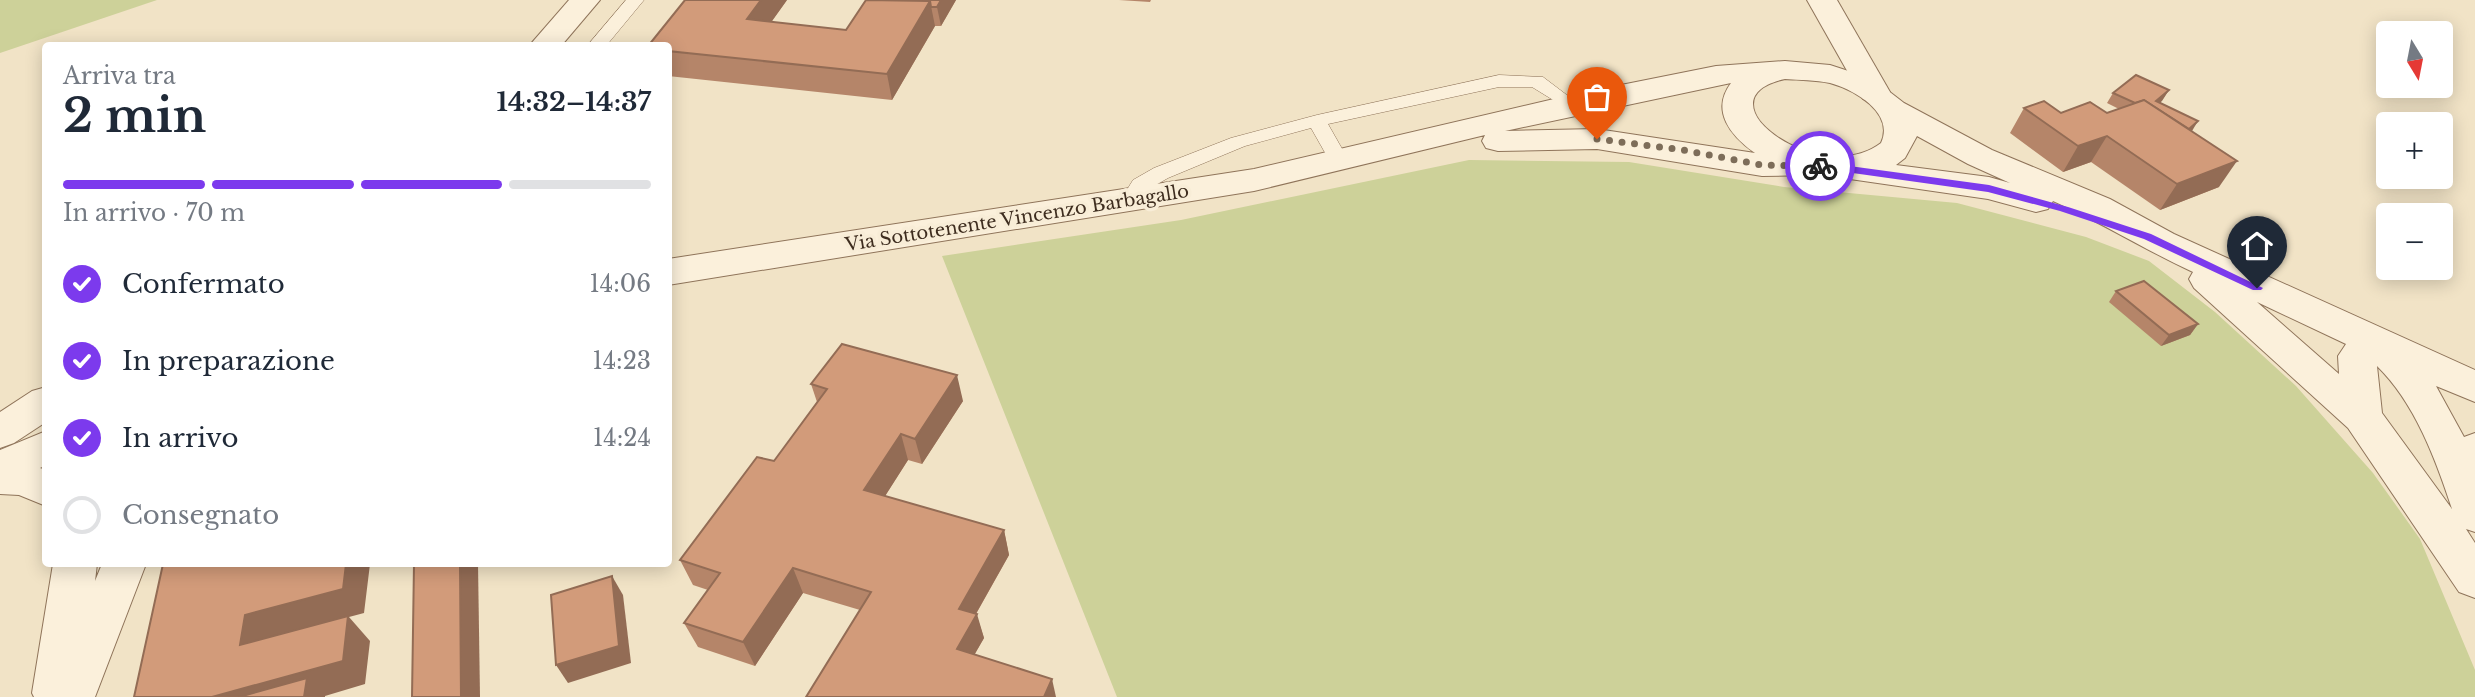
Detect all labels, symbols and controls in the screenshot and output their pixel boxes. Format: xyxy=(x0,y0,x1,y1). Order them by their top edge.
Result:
north arrow xyxy=(2376,21,2454,98)
map controls xyxy=(2376,21,2453,280)
text: Arriva tra xyxy=(63,62,176,90)
pin xyxy=(1567,67,1627,139)
icon: bag xyxy=(1578,78,1616,116)
text: 14:32–14:37 xyxy=(497,86,651,118)
text: 2 min xyxy=(63,87,206,144)
button: + xyxy=(2376,112,2453,189)
courier xyxy=(1785,131,1855,201)
icon: bike xyxy=(1801,147,1839,185)
street label: Via Sottotenente Vincenzo Barbagallo xyxy=(843,180,1190,256)
text: In arrivo · 70 m xyxy=(63,199,245,227)
button: − xyxy=(2376,203,2453,280)
pin xyxy=(2227,216,2287,288)
icon: home xyxy=(2238,227,2276,265)
icon: check xyxy=(63,265,101,303)
text: Confermato xyxy=(122,268,285,300)
text: 14:06 xyxy=(590,270,651,298)
icon: check xyxy=(63,342,101,380)
text: In preparazione xyxy=(122,345,335,377)
text: 14:23 xyxy=(592,347,651,375)
icon: check xyxy=(63,419,101,457)
text: In arrivo xyxy=(122,422,238,454)
text: 14:24 xyxy=(593,424,651,452)
text: Consegnato xyxy=(122,499,279,531)

